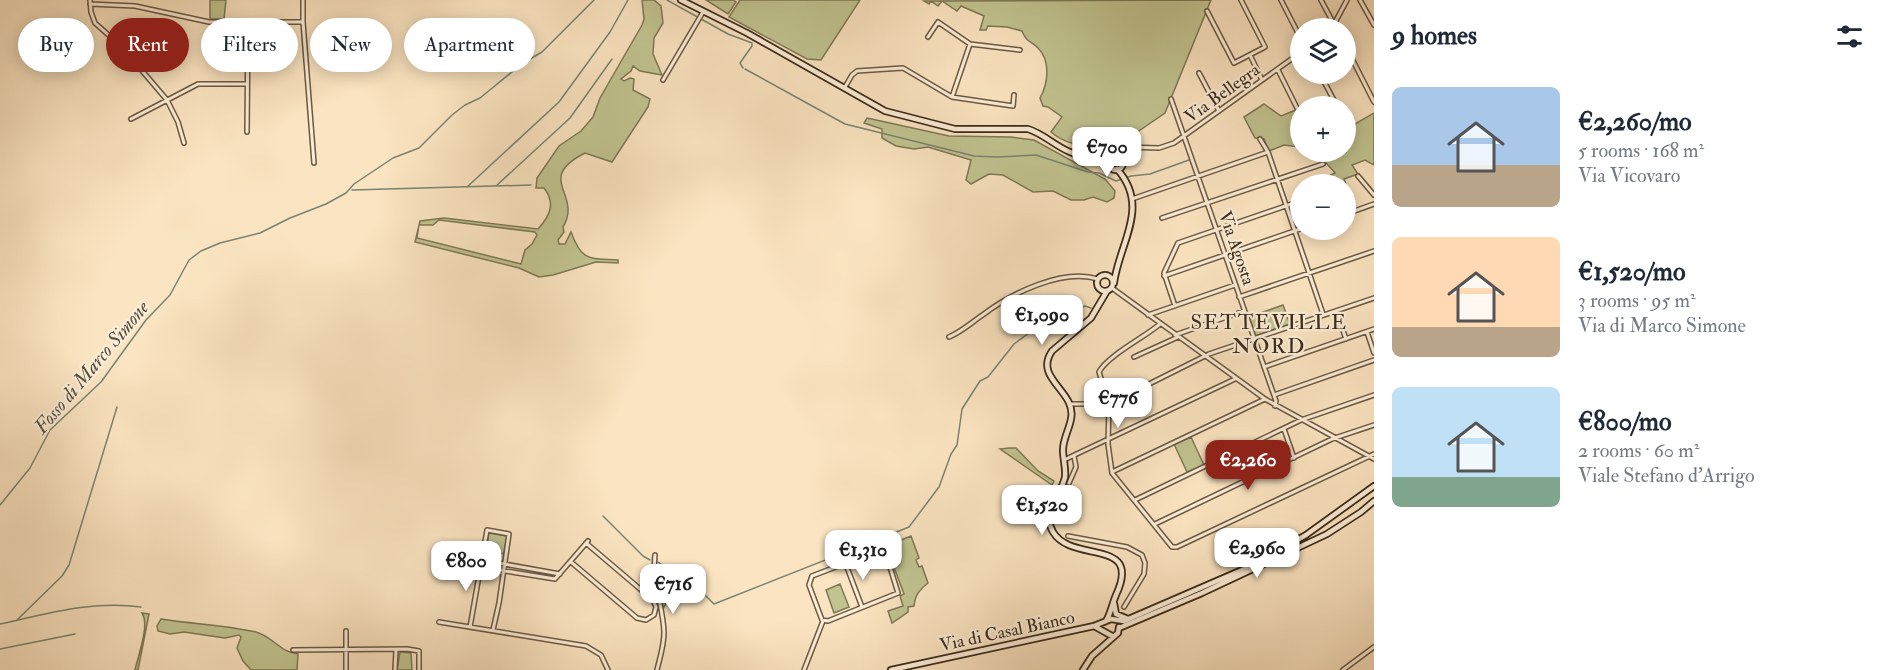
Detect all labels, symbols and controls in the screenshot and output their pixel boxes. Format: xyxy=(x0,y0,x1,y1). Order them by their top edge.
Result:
chip: Buy xyxy=(18,18,94,72)
chip: Rent xyxy=(106,18,189,72)
chip: Filters xyxy=(201,18,298,72)
chip: New xyxy=(310,18,392,72)
chip: Apartment xyxy=(404,18,535,72)
map controls xyxy=(1290,18,1356,240)
button: layers xyxy=(1290,18,1356,84)
text: 9 homes xyxy=(1392,20,1477,52)
icon: filters xyxy=(1833,20,1866,53)
street label: Via Bellegra xyxy=(1180,58,1265,128)
button: + xyxy=(1290,96,1356,162)
text: €2,260/mo xyxy=(1578,106,1692,138)
icon: home xyxy=(1440,111,1512,183)
pin: €700 xyxy=(1071,127,1143,178)
text: €700 xyxy=(1086,134,1128,159)
text: 5 rooms · 168 m² xyxy=(1578,138,1704,163)
text: Via Vicovaro xyxy=(1578,163,1680,188)
button: − xyxy=(1290,174,1356,240)
street label: Via Agosta xyxy=(1213,208,1260,289)
text: €1,520/mo xyxy=(1578,256,1685,288)
icon: home xyxy=(1440,261,1512,333)
text: 3 rooms · 95 m² xyxy=(1578,288,1696,313)
water label: Fosso di Marco Simone xyxy=(28,295,155,440)
pin: €1,090 xyxy=(993,295,1091,346)
text: €1,090 xyxy=(1015,302,1069,327)
district label: SETTEVILLE NORD xyxy=(1190,309,1348,360)
text: Via di Marco Simone xyxy=(1578,313,1746,338)
pin: €776 xyxy=(1082,378,1154,429)
text: €776 xyxy=(1098,385,1138,410)
text: €800/mo xyxy=(1578,406,1671,438)
icon: home xyxy=(1440,411,1512,483)
text: 2 rooms · 60 m² xyxy=(1578,438,1699,463)
pin: €2,260 xyxy=(1199,440,1297,491)
text: €2,260 xyxy=(1219,447,1277,472)
text: Viale Stefano d'Arrigo xyxy=(1578,463,1755,488)
pin: €1,520 xyxy=(993,485,1091,536)
text: €1,520 xyxy=(1016,492,1068,517)
pin: €2,960 xyxy=(1208,528,1306,579)
pin: €1,310 xyxy=(814,530,912,581)
text: €2,960 xyxy=(1228,535,1286,560)
text: €1,310 xyxy=(839,537,887,562)
pin: €800 xyxy=(430,541,502,592)
text: €800 xyxy=(445,548,487,573)
pin: €716 xyxy=(637,564,709,615)
text: €716 xyxy=(654,571,692,596)
street label: Via di Casal Bianco xyxy=(937,606,1077,657)

